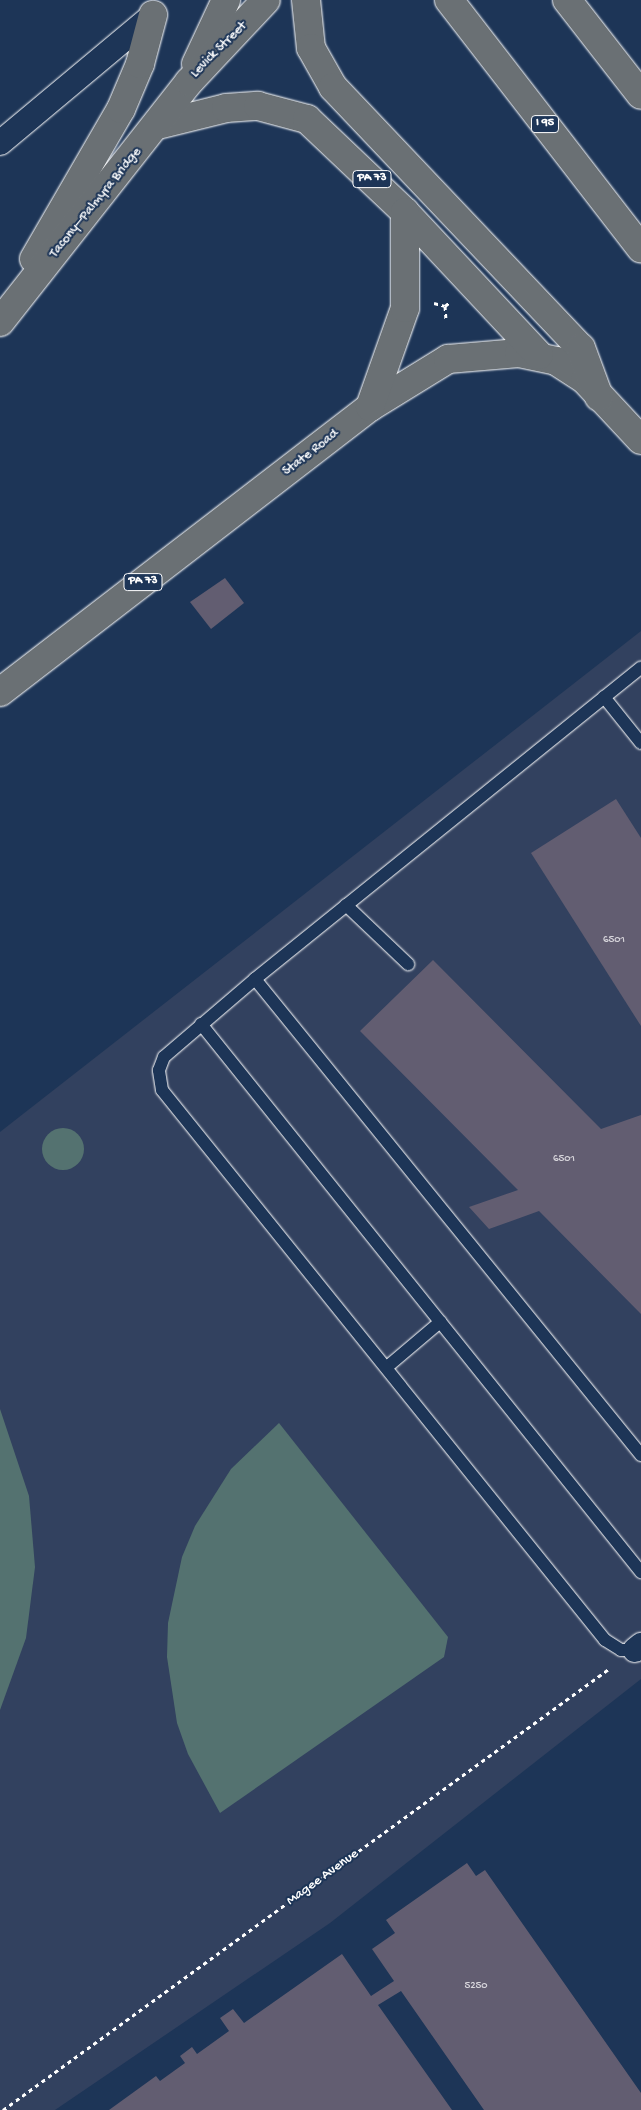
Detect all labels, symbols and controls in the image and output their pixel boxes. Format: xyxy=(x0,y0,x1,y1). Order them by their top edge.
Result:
street label: Levick Street xyxy=(187,18,251,82)
road number: I 95 xyxy=(530,115,560,134)
street label: Tacony–Palmyra Bridge xyxy=(46,144,146,262)
road number: PA 73 xyxy=(352,170,392,188)
street label: State Road xyxy=(280,426,342,480)
road number: PA 73 xyxy=(123,572,163,592)
house number: 6501 xyxy=(603,933,625,947)
house number: 6501 xyxy=(553,1152,575,1166)
street label: Magee Avenue xyxy=(284,1846,362,1910)
house number: 5250 xyxy=(464,1979,488,1993)

